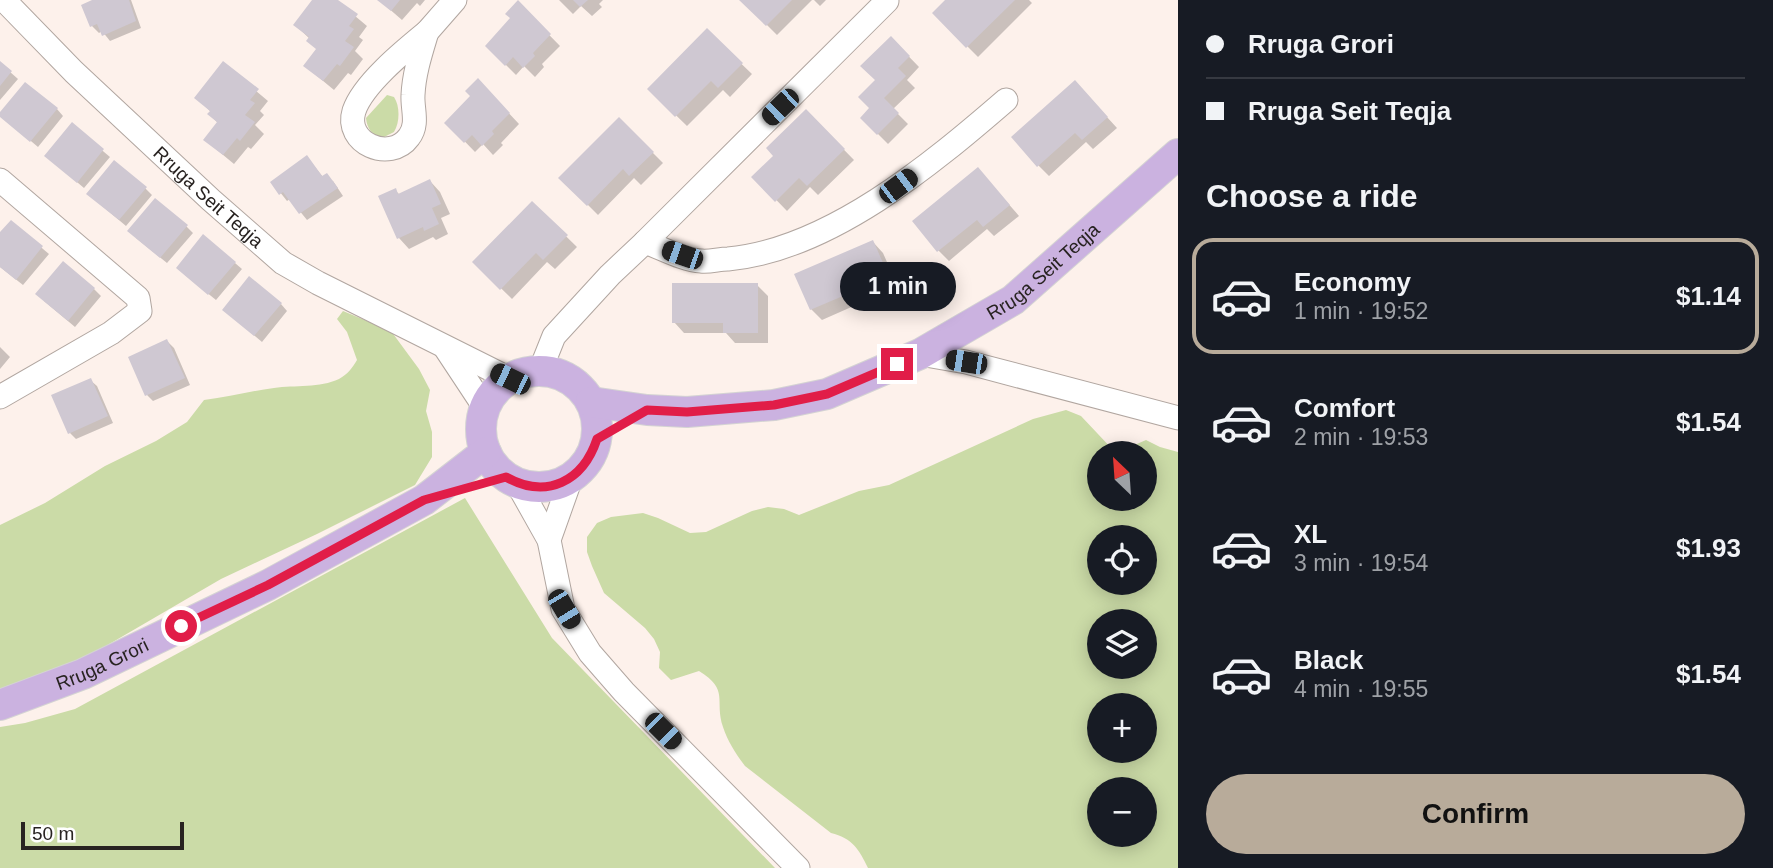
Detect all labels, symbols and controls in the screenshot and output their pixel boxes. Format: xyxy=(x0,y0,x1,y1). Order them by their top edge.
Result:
text: Rruga Grori xyxy=(1248,29,1394,59)
car xyxy=(758,85,803,129)
text: Rruga Seit Teqja xyxy=(1248,96,1451,126)
street label: Rruga Seit Teqja xyxy=(149,142,268,252)
car xyxy=(875,165,922,207)
text: Choose a ride xyxy=(1206,178,1418,214)
street label: Rruga Seit Teqja xyxy=(983,218,1104,324)
car xyxy=(659,238,706,272)
callout: 1 min xyxy=(839,262,955,312)
icon: car xyxy=(1210,265,1273,328)
text: Economy xyxy=(1294,267,1411,297)
text: 1 min xyxy=(868,273,928,299)
text: $1.14 xyxy=(1676,281,1741,311)
text: 1 min · 19:52 xyxy=(1294,298,1428,324)
route end xyxy=(881,348,913,380)
car xyxy=(944,348,989,376)
car xyxy=(487,360,534,398)
icon: car xyxy=(1210,391,1273,454)
text: Comfort xyxy=(1294,393,1395,423)
text: $1.54 xyxy=(1676,407,1741,437)
text: 2 min · 19:53 xyxy=(1294,424,1428,450)
north arrow xyxy=(1087,441,1157,511)
map controls xyxy=(1087,441,1157,847)
icon: car xyxy=(1210,517,1273,580)
text: XL xyxy=(1294,519,1327,549)
button: locate xyxy=(1087,525,1157,595)
text: $1.93 xyxy=(1676,533,1741,563)
text: 3 min · 19:54 xyxy=(1294,550,1428,576)
car xyxy=(545,586,584,632)
button: layers xyxy=(1087,609,1157,679)
route start xyxy=(165,610,197,642)
street label: Rruga Grori xyxy=(53,634,152,694)
icon: car xyxy=(1210,643,1273,706)
text: Black xyxy=(1294,645,1363,675)
text: $1.54 xyxy=(1676,659,1741,689)
text: 4 min · 19:55 xyxy=(1294,676,1428,702)
button: + xyxy=(1087,693,1157,763)
car xyxy=(641,709,686,753)
button: Confirm xyxy=(1206,774,1745,854)
button: − xyxy=(1087,777,1157,847)
scale bar xyxy=(21,819,184,851)
text: 50 m xyxy=(32,823,74,844)

